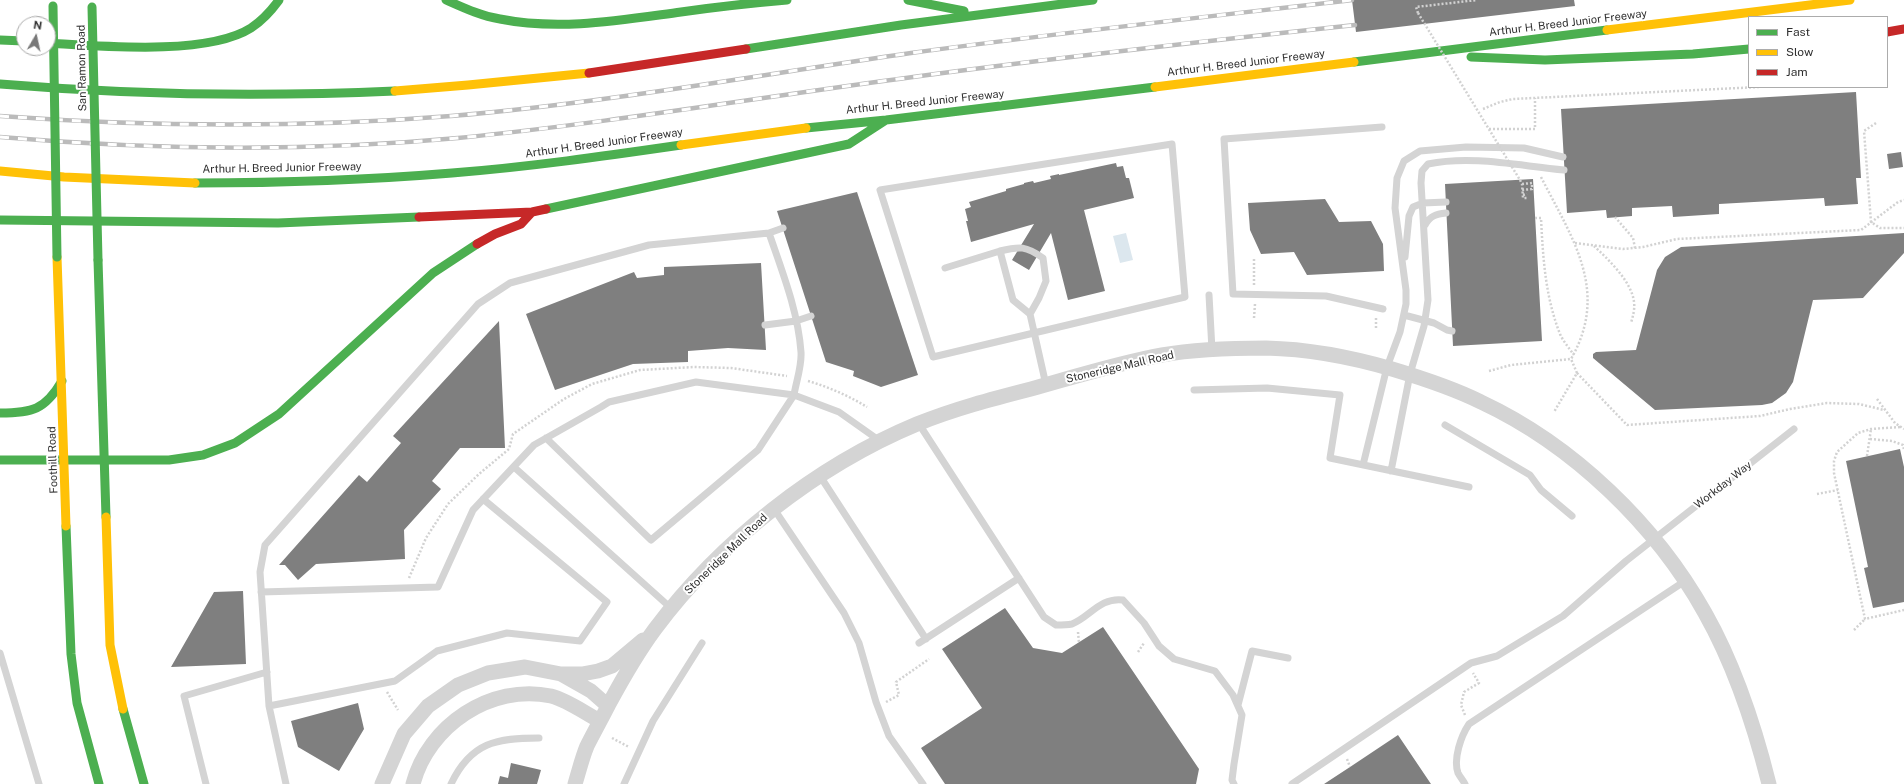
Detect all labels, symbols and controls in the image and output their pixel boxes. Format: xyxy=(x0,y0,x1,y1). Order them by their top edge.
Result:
street label: Arthur H. Breed Junior Freeway xyxy=(1488,7,1648,39)
north arrow xyxy=(16,16,56,56)
legend xyxy=(1748,16,1888,88)
text: N xyxy=(33,19,43,32)
street label: San Ramon Road xyxy=(75,25,89,111)
text: Fast xyxy=(1786,25,1810,39)
text: Slow xyxy=(1786,45,1813,59)
street label: Arthur H. Breed Junior Freeway xyxy=(1166,47,1326,79)
text: Jam xyxy=(1786,65,1808,79)
street label: Arthur H. Breed Junior Freeway xyxy=(845,87,1005,117)
street label: Arthur H. Breed Junior Freeway xyxy=(524,125,684,161)
street label: Arthur H. Breed Junior Freeway xyxy=(202,160,362,176)
street label: Stoneridge Mall Road xyxy=(1065,348,1175,386)
street label: Foothill Road xyxy=(45,426,61,494)
street label: Workday Way xyxy=(1692,458,1754,512)
street label: Stoneridge Mall Road xyxy=(682,511,770,597)

